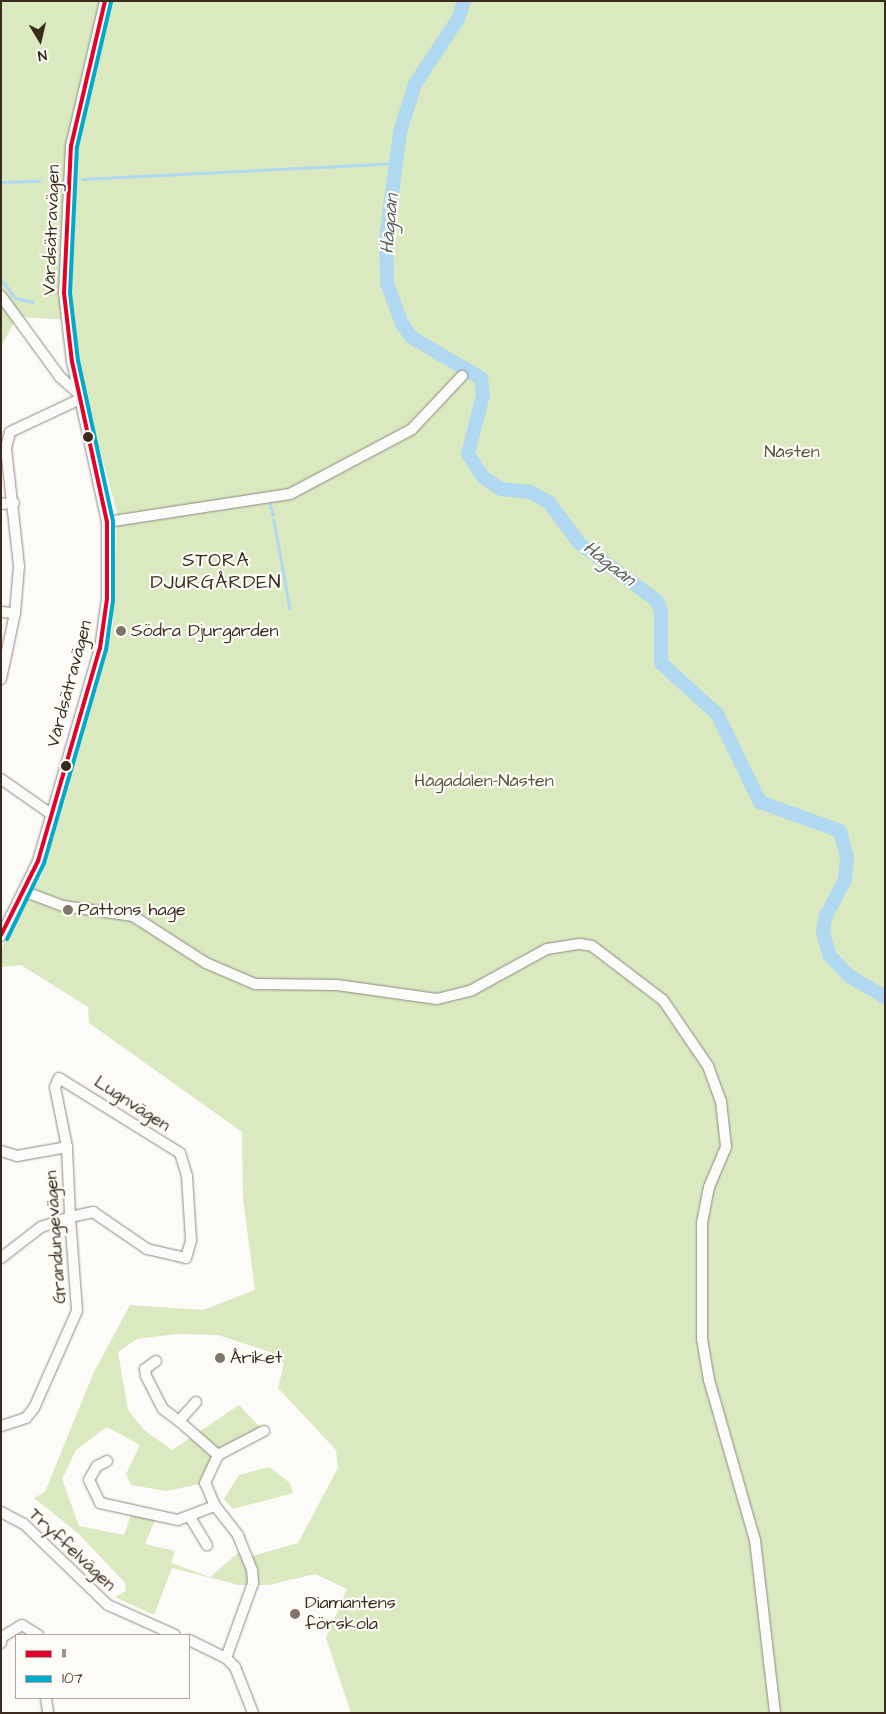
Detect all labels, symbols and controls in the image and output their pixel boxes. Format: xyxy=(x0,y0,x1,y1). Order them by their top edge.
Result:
north arrow xyxy=(15,15,65,65)
text: N xyxy=(36,44,48,65)
street label: Vårdsätravägen xyxy=(39,164,65,296)
water label: Hågaån xyxy=(376,193,404,255)
unlabelled marker xyxy=(83,432,93,442)
park label: Nåsten xyxy=(764,441,820,463)
water label: Hågaån xyxy=(578,537,640,591)
district label: STORA DJURGÅRDEN xyxy=(149,550,283,594)
street label: Vårdsätravägen xyxy=(43,618,97,750)
place label: Södra Djurgården xyxy=(131,620,278,642)
marker: Södra Djurgården xyxy=(115,625,127,637)
unlabelled marker xyxy=(61,761,71,771)
park label: Hågadalen-Nåsten xyxy=(414,770,554,792)
place label: Pattons hage xyxy=(78,899,186,921)
marker: Pattons hage xyxy=(62,904,74,916)
street label: Lugnvägen xyxy=(90,1071,174,1137)
street label: Grandungevägen xyxy=(41,1170,71,1304)
place label: Åriket xyxy=(230,1347,282,1369)
marker: Åriket xyxy=(214,1352,226,1364)
street label: Tryffelvägen xyxy=(24,1504,120,1596)
place label: Diamantens förskola xyxy=(305,1593,396,1636)
marker: Diamantens förskola xyxy=(289,1608,301,1620)
legend xyxy=(15,1634,190,1699)
text: 11 xyxy=(62,1643,66,1664)
text: 107 xyxy=(62,1668,83,1689)

